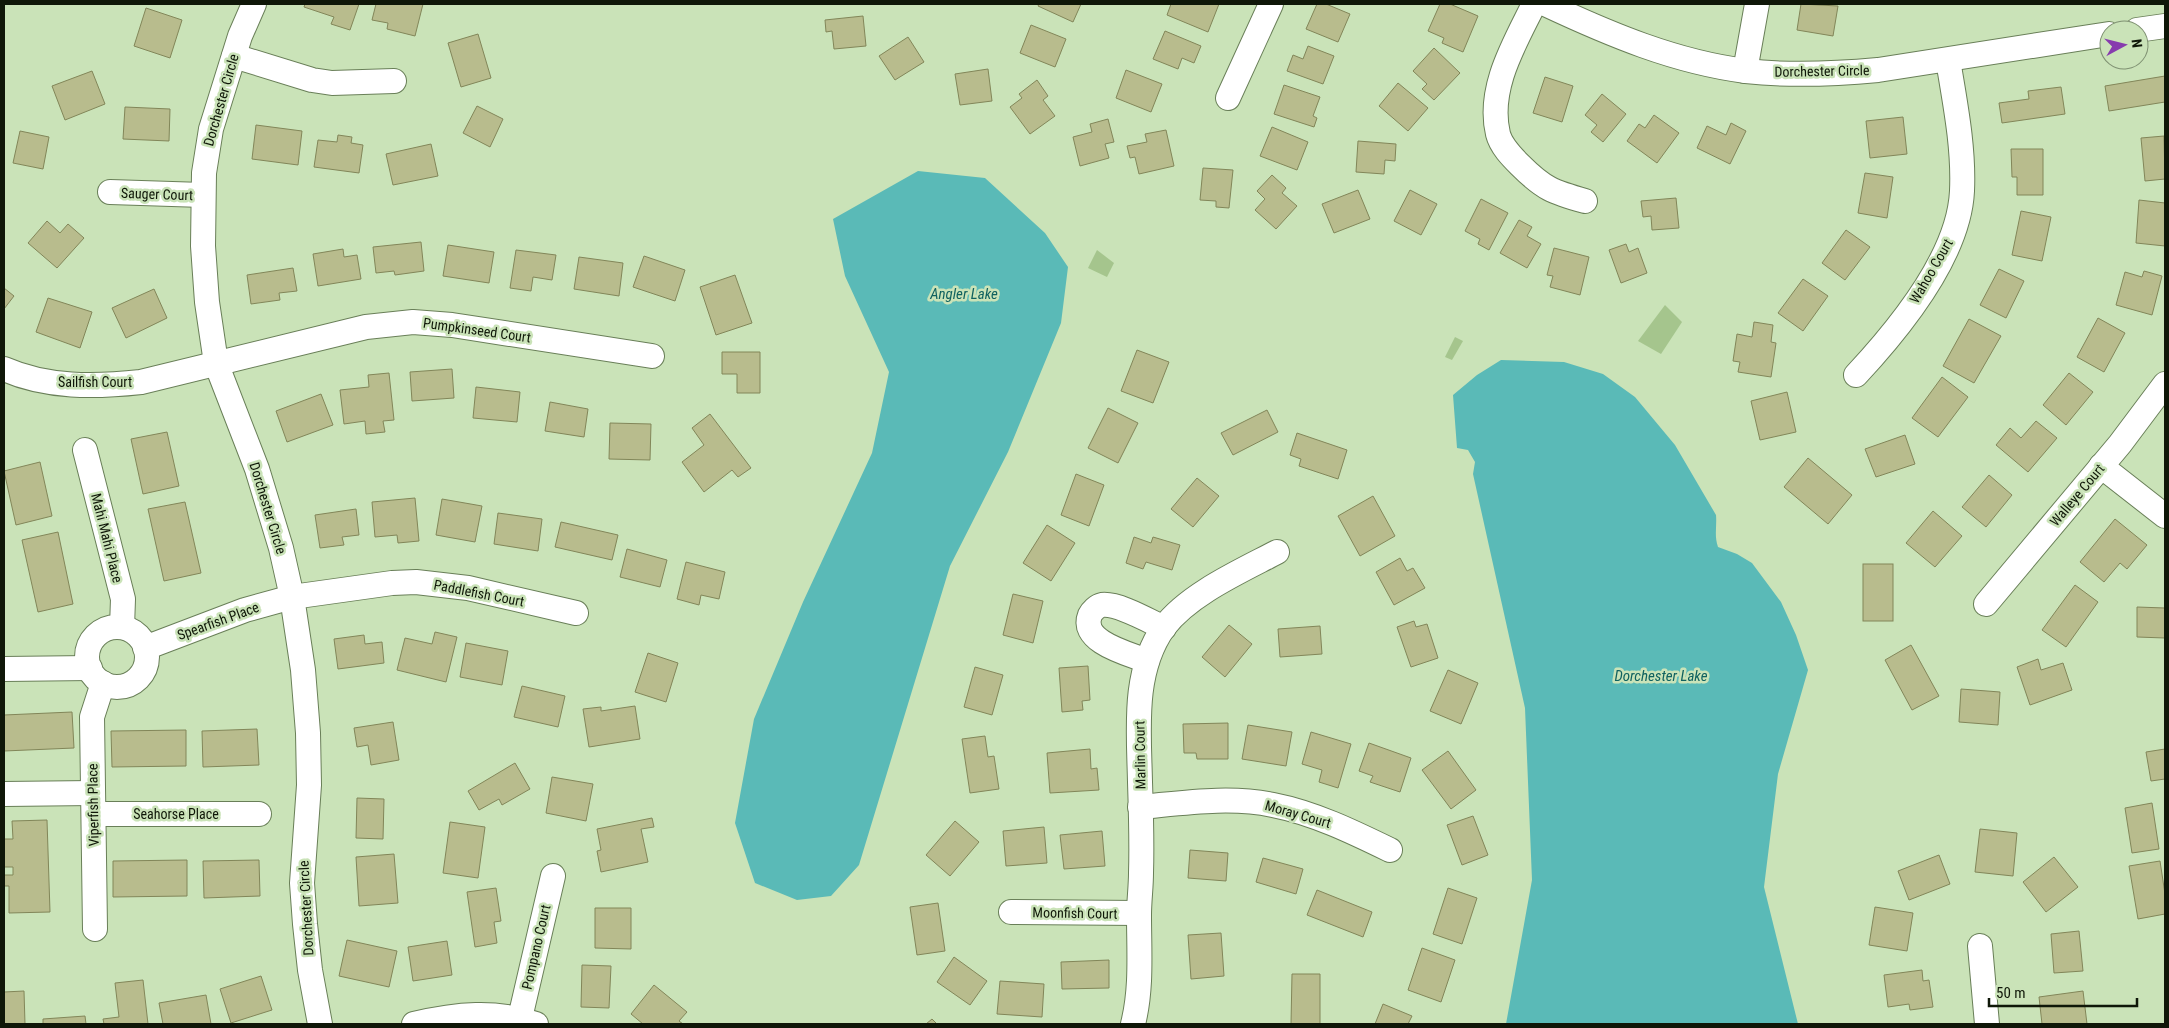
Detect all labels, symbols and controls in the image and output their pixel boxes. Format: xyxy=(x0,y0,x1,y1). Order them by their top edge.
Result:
north arrow xyxy=(2099,20,2149,70)
text: N xyxy=(2128,38,2145,49)
street label: Dorchester Circle xyxy=(200,52,242,148)
street label: Dorchester Circle xyxy=(1774,62,1870,80)
street label: Sauger Court xyxy=(121,185,193,203)
street label: Wahoo Court xyxy=(1906,236,1956,306)
water label: Angler Lake xyxy=(929,285,998,303)
street label: Pumpkinseed Court xyxy=(422,315,532,345)
street label: Sailfish Court xyxy=(58,374,132,390)
street label: Dorchester Circle xyxy=(246,460,290,556)
street label: Walleye Court xyxy=(2046,461,2108,529)
street label: Mahi Mahi Place xyxy=(88,492,126,585)
street label: Paddlefish Court xyxy=(432,576,526,610)
street label: Spearfish Place xyxy=(175,599,261,643)
water label: Dorchester Lake xyxy=(1614,667,1708,685)
street label: Marlin Court xyxy=(1131,721,1149,789)
street label: Viperfish Place xyxy=(84,763,102,847)
street label: Moray Court xyxy=(1263,797,1333,831)
street label: Seahorse Place xyxy=(133,806,219,822)
street label: Dorchester Circle xyxy=(296,860,316,956)
street label: Pompano Court xyxy=(518,903,554,991)
street label: Moonfish Court xyxy=(1032,904,1118,922)
scale bar xyxy=(1989,976,2136,1008)
text: 50 m xyxy=(1996,984,2026,1002)

